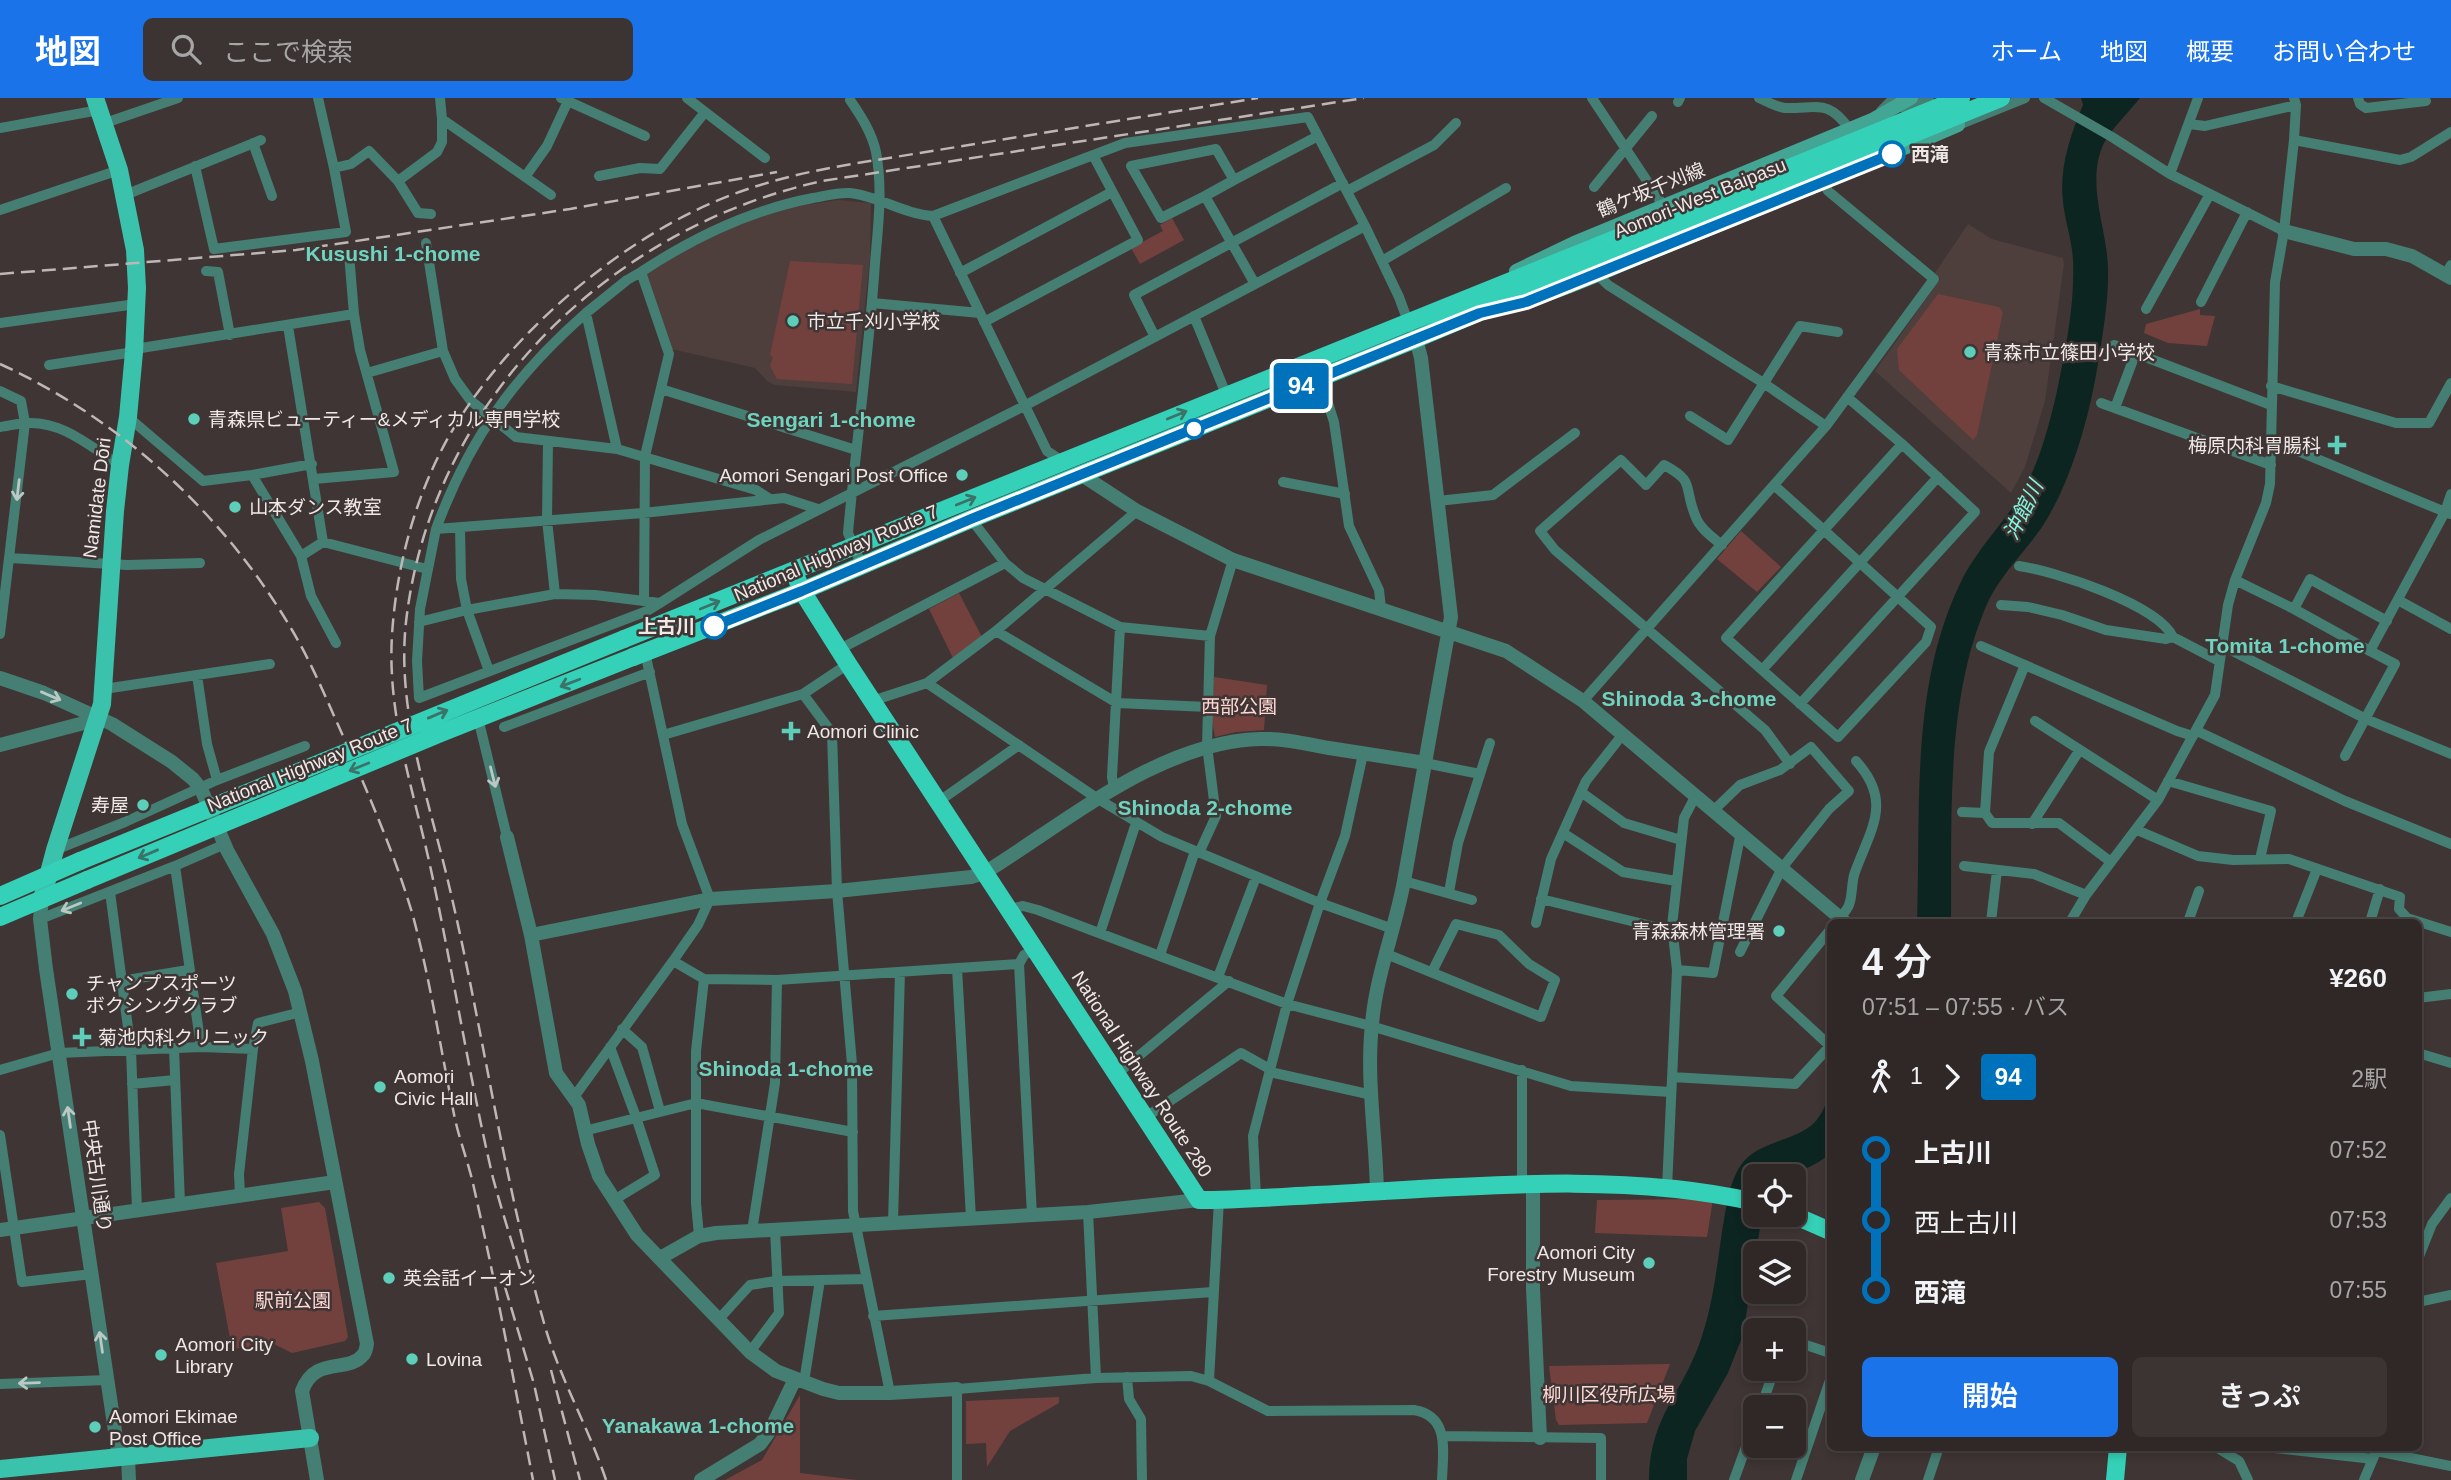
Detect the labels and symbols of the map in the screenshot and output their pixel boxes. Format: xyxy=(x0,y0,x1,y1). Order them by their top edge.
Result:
marker: 西滝 xyxy=(1879,141,1905,167)
place label: 西滝 xyxy=(1911,144,1949,165)
street label: Aomori-West Baipasu xyxy=(1611,154,1789,242)
street label: 鶴ケ坂千刈線 xyxy=(1594,159,1708,221)
district label: Kusushi 1-chome xyxy=(305,242,481,265)
place label: 市立千刈小学校 xyxy=(807,311,940,332)
marker: 市立千刈小学校 xyxy=(785,313,801,329)
place label: 青森市立篠田小学校 xyxy=(1984,342,2155,363)
marker: 青森市立篠田小学校 xyxy=(1962,344,1978,360)
line badge: 94 xyxy=(1270,363,1332,409)
one-way arrow xyxy=(1165,407,1187,420)
district label: Sengari 1-chome xyxy=(746,408,916,431)
place label: 青森県ビューティー&メディカル専門学校 xyxy=(208,409,560,430)
marker: 青森県ビューティー&メディカル専門学校 xyxy=(186,411,202,427)
unlabelled marker xyxy=(1184,419,1204,439)
place label: 梅原内科胃腸科 xyxy=(2188,435,2321,456)
marker: 梅原内科胃腸科 xyxy=(2327,435,2347,455)
street label: Namidate Dōri xyxy=(79,436,115,560)
place label: Aomori Sengari Post Office xyxy=(719,465,948,486)
marker: Aomori Sengari Post Office xyxy=(954,467,970,483)
water label: 沖館川 xyxy=(1999,475,2048,543)
one-way arrow xyxy=(12,479,25,501)
one-way arrow xyxy=(955,494,977,507)
place label: 山本ダンス教室 xyxy=(249,497,382,518)
marker: 山本ダンス教室 xyxy=(227,499,243,515)
street label: National Highway Route 7 xyxy=(731,500,941,606)
one-way arrow xyxy=(699,598,721,611)
marker: 上古川 xyxy=(701,613,727,639)
place label: 上古川 xyxy=(638,616,695,637)
district label: Tomita 1-chome xyxy=(2205,634,2365,657)
one-way arrow xyxy=(559,677,581,690)
district label: Shinoda 3-chome xyxy=(1601,687,1777,710)
one-way arrow xyxy=(39,690,61,703)
park label: 西部公園 xyxy=(1201,696,1277,717)
one-way arrow xyxy=(427,707,449,720)
street label: National Highway Route 7 xyxy=(204,714,416,816)
marker: Aomori Clinic xyxy=(781,721,801,741)
place label: Aomori Clinic xyxy=(807,721,919,742)
one-way arrow xyxy=(348,761,370,774)
one-way arrow xyxy=(487,766,500,788)
place label: 寿屋 xyxy=(91,795,129,816)
district label: Shinoda 2-chome xyxy=(1117,796,1293,819)
marker: 寿屋 xyxy=(135,797,151,813)
one-way arrow xyxy=(138,849,160,862)
one-way arrow xyxy=(61,902,82,915)
place label: 青森森林管理署 xyxy=(1632,921,1765,942)
marker: 青森森林管理署 xyxy=(1771,923,1787,939)
street label: National Highway Route 280 xyxy=(1068,967,1216,1181)
place label: チャンプスポーツ ボクシングクラブ xyxy=(86,973,238,1016)
marker: チャンプスポーツ ボクシングクラブ xyxy=(64,986,80,1002)
marker: 菊池内科クリニック xyxy=(72,1027,92,1047)
place label: 菊池内科クリニック xyxy=(98,1027,269,1048)
district label: Shinoda 1-chome xyxy=(698,1057,874,1080)
place label: Aomori Civic Hall xyxy=(394,1066,473,1109)
marker: Aomori Civic Hall xyxy=(372,1079,388,1095)
one-way arrow xyxy=(62,1106,75,1129)
street label: 中央古川通り xyxy=(79,1118,115,1234)
place label: Aomori City Forestry Museum xyxy=(1487,1242,1635,1285)
marker: Aomori City Forestry Museum xyxy=(1641,1255,1657,1271)
place label: 英会話イーオン xyxy=(403,1268,536,1289)
marker: 英会話イーオン xyxy=(381,1270,397,1286)
park label: 駅前公園 xyxy=(255,1290,331,1311)
one-way arrow xyxy=(95,1331,108,1354)
place label: Aomori City Library xyxy=(175,1334,274,1377)
marker: Aomori City Library xyxy=(153,1347,169,1363)
place label: Lovina xyxy=(426,1349,482,1370)
marker: Lovina xyxy=(404,1351,420,1367)
one-way arrow xyxy=(18,1377,41,1390)
park label: 柳川区役所広場 xyxy=(1542,1384,1676,1405)
place label: Aomori Ekimae Post Office xyxy=(109,1406,238,1449)
district label: Yanakawa 1-chome xyxy=(602,1414,794,1437)
marker: Aomori Ekimae Post Office xyxy=(87,1419,103,1435)

